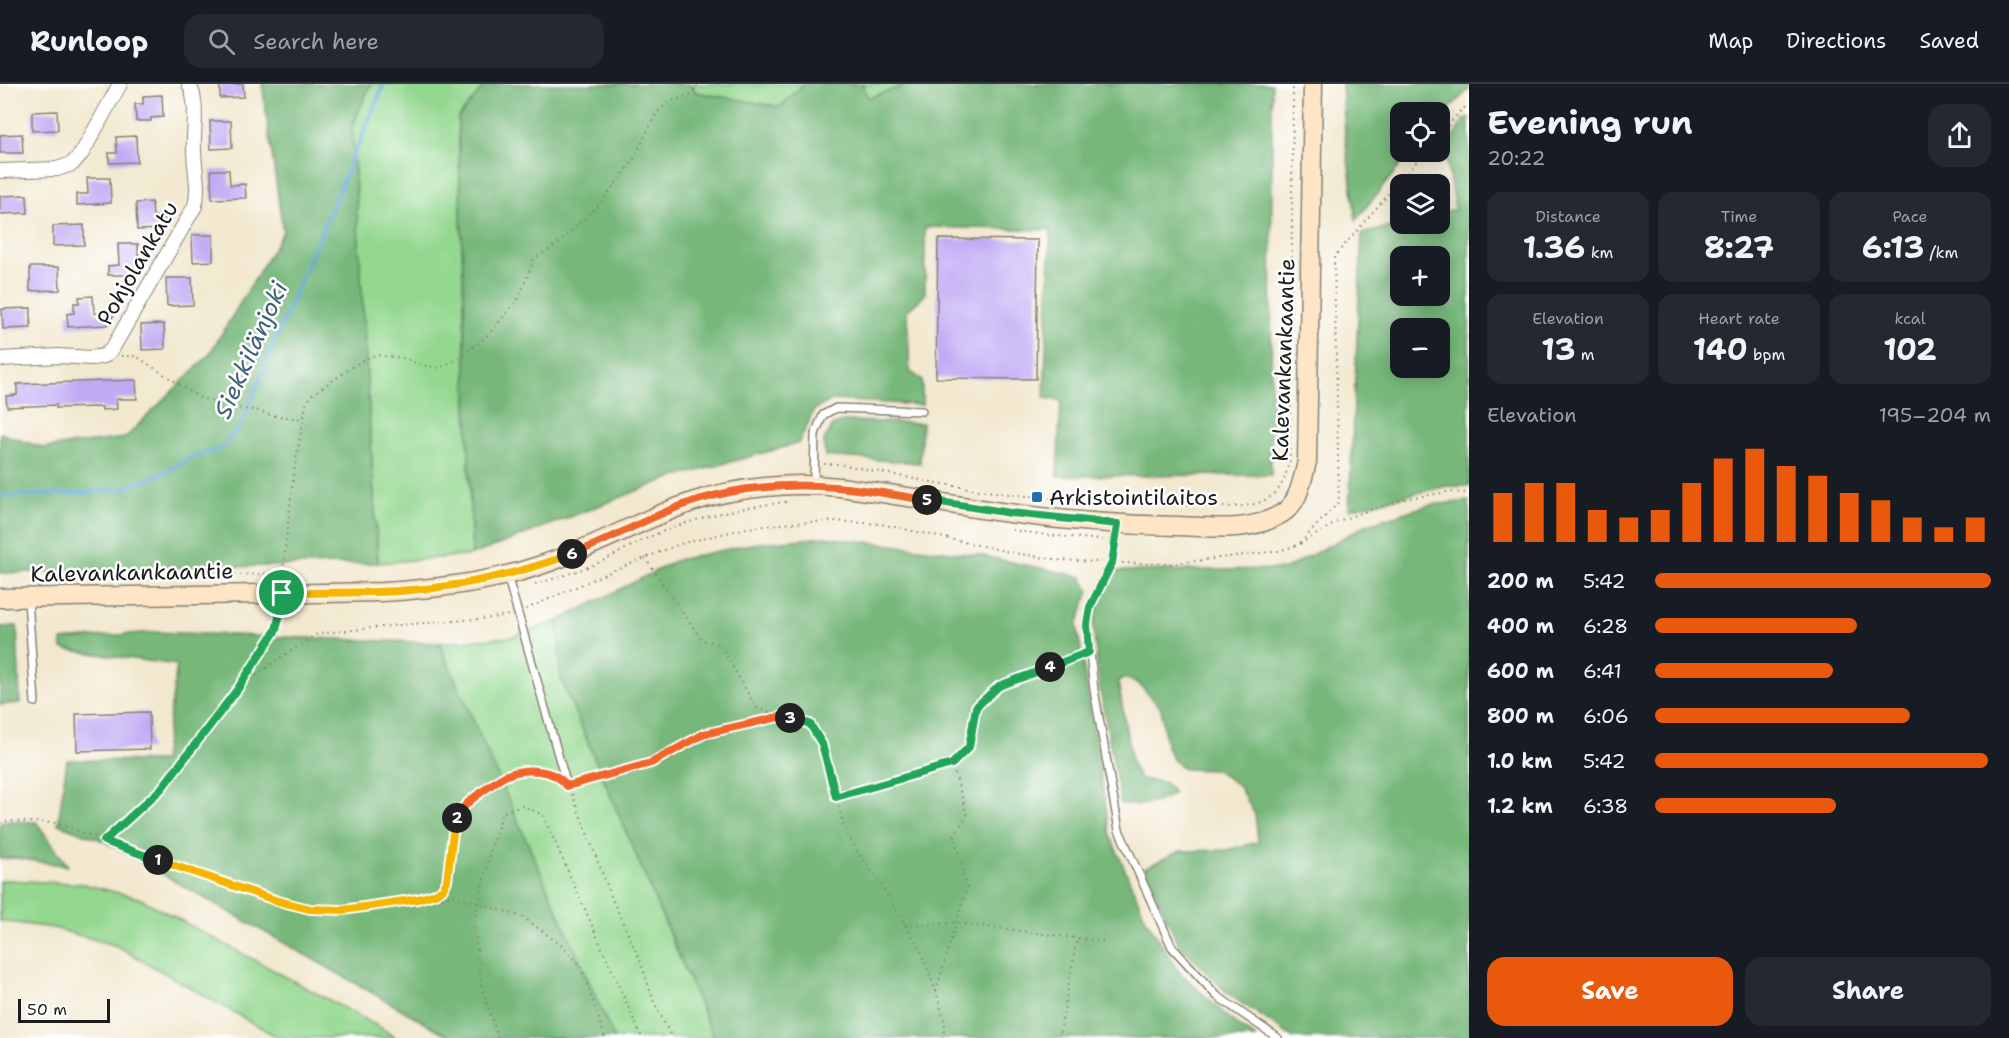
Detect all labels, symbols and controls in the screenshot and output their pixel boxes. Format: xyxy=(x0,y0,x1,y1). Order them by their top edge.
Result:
search box xyxy=(184,14,604,68)
text: Runloop xyxy=(30,22,148,60)
icon: search xyxy=(205,25,238,58)
text: Search here xyxy=(253,27,379,56)
text: Map xyxy=(1708,27,1753,55)
text: Directions xyxy=(1786,27,1886,55)
text: Saved xyxy=(1919,27,1979,55)
text: Evening run xyxy=(1487,100,1693,145)
map controls xyxy=(1390,102,1450,378)
button: locate xyxy=(1390,102,1450,162)
button: share xyxy=(1928,104,1991,167)
text: 20:22 xyxy=(1487,145,1545,171)
button: layers xyxy=(1390,174,1450,234)
street label: Pohjolankatu xyxy=(90,196,185,330)
text: Distance xyxy=(1535,206,1601,227)
text: Time xyxy=(1721,206,1757,227)
text: Pace xyxy=(1892,206,1928,227)
text: 1.36 xyxy=(1523,227,1585,268)
text: 8:27 xyxy=(1704,227,1774,268)
text: 6:13 xyxy=(1862,227,1924,268)
text: km xyxy=(1585,242,1613,263)
text: /km xyxy=(1924,242,1958,263)
button: + xyxy=(1390,246,1450,306)
street label: Kalevankankaantie xyxy=(1265,258,1302,462)
water label: Siekkilänjoki xyxy=(207,276,296,423)
text: Elevation xyxy=(1532,308,1604,329)
text: Heart rate xyxy=(1698,308,1780,329)
text: kcal xyxy=(1894,308,1926,329)
button: − xyxy=(1390,318,1450,378)
text: 13 xyxy=(1541,329,1575,370)
text: 140 xyxy=(1693,329,1748,370)
text: 102 xyxy=(1883,329,1937,370)
text: m xyxy=(1575,344,1595,365)
text: bpm xyxy=(1748,344,1785,365)
text: Elevation xyxy=(1487,402,1577,428)
text: 195–204 m xyxy=(1879,402,1991,428)
place label: Arkistointilaitos xyxy=(1049,483,1218,512)
pin: 5 xyxy=(912,485,942,515)
text: 5 xyxy=(922,489,932,510)
marker: Arkistointilaitos xyxy=(1030,490,1044,504)
pin: 6 xyxy=(557,539,587,569)
text: 6 xyxy=(566,543,578,564)
street label: Kalevankankaantie xyxy=(30,556,234,589)
pin xyxy=(256,567,307,618)
text: 200 m xyxy=(1487,568,1554,594)
text: 5:42 xyxy=(1583,568,1625,594)
icon: arrive xyxy=(265,576,298,609)
text: 400 m xyxy=(1487,613,1554,639)
text: 6:28 xyxy=(1583,613,1628,639)
pin: 4 xyxy=(1035,652,1065,682)
text: 4 xyxy=(1044,656,1056,677)
text: 600 m xyxy=(1487,658,1554,684)
text: 6:41 xyxy=(1583,658,1622,684)
pin: 3 xyxy=(775,703,805,733)
text: 800 m xyxy=(1487,703,1554,729)
text: 6:06 xyxy=(1583,703,1629,729)
text: 3 xyxy=(784,707,796,728)
text: 1.0 km xyxy=(1487,748,1552,774)
text: 5:42 xyxy=(1583,748,1625,774)
text: 1.2 km xyxy=(1487,793,1553,819)
text: 6:38 xyxy=(1583,793,1628,819)
pin: 2 xyxy=(442,803,472,833)
text: 2 xyxy=(451,807,463,828)
pin: 1 xyxy=(143,845,173,875)
text: 1 xyxy=(154,849,162,870)
button: Save xyxy=(1487,957,1733,1026)
button: Share xyxy=(1745,957,1991,1026)
scale bar xyxy=(18,996,110,1024)
text: 50 m xyxy=(27,999,67,1020)

